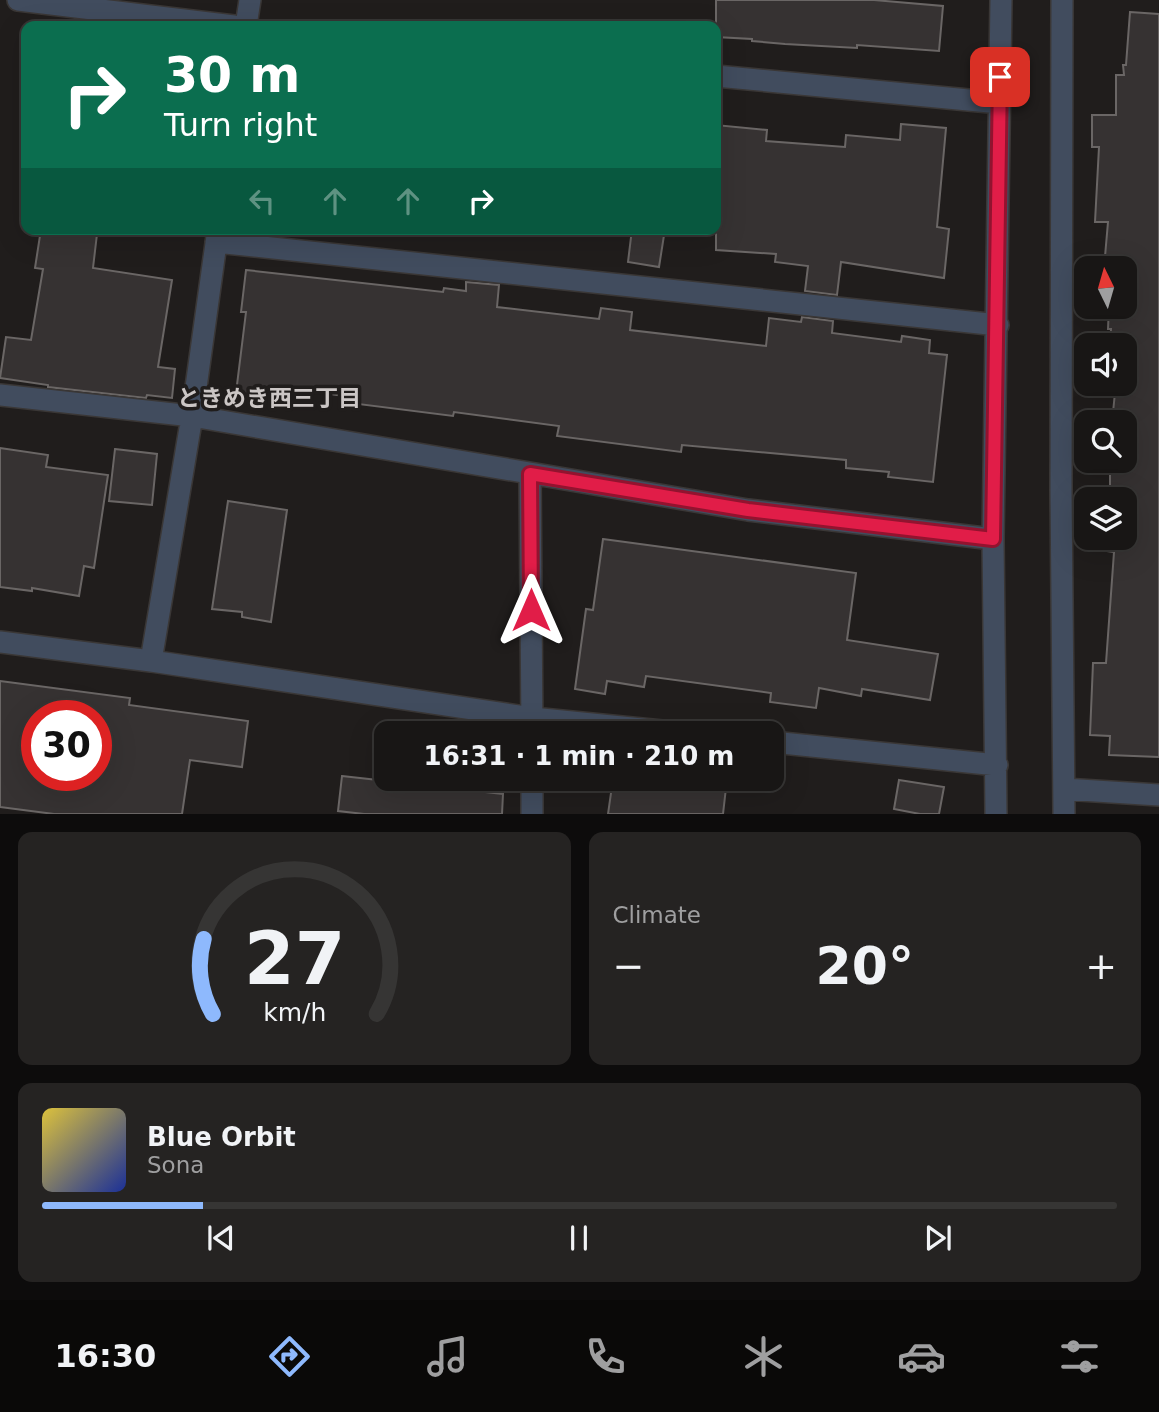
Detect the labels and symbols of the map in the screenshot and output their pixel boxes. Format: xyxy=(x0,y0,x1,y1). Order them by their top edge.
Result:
pin xyxy=(970,47,1030,107)
north arrow xyxy=(1074,256,1138,318)
district label: ときめき西三丁目 xyxy=(177,385,361,411)
position arrow xyxy=(494,573,568,647)
speed limit sign: 30 xyxy=(21,700,112,791)

